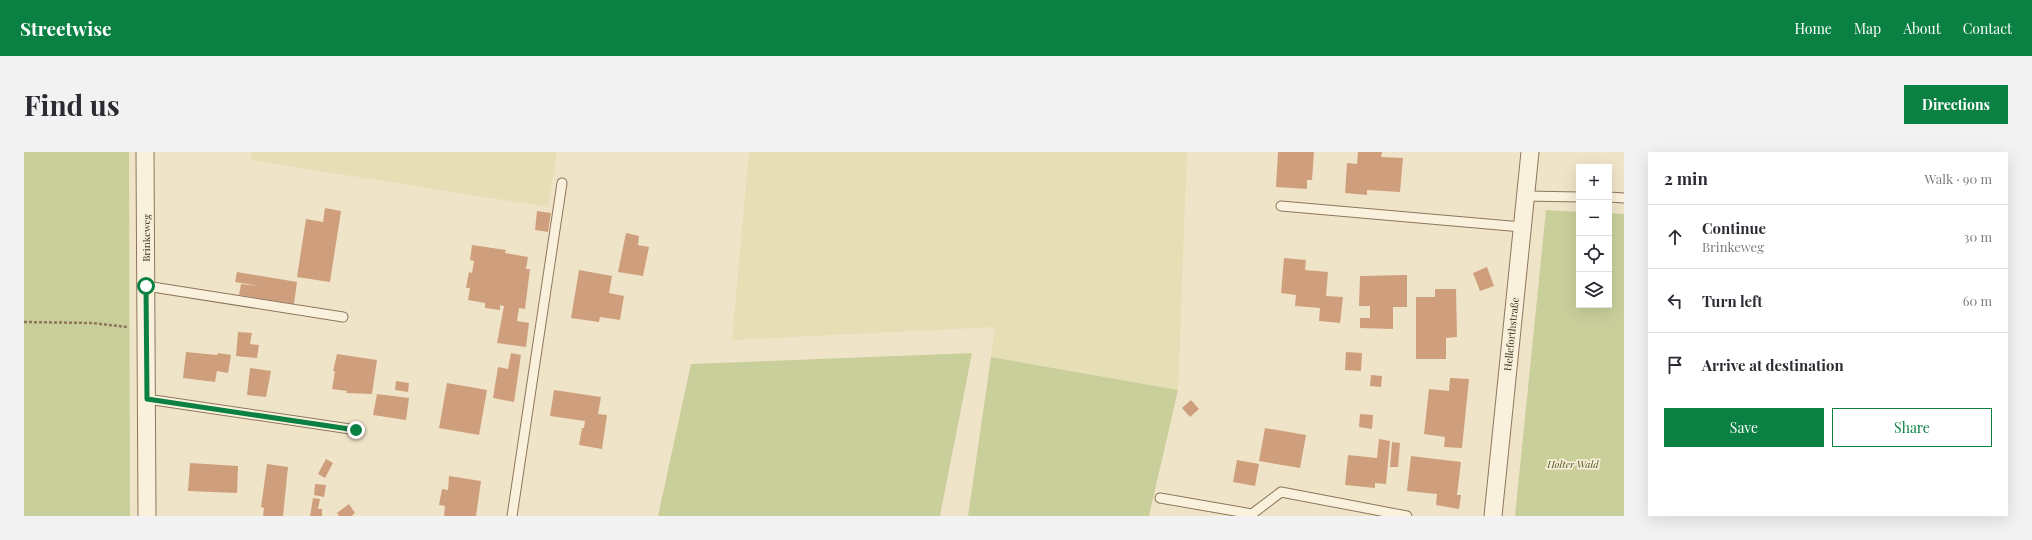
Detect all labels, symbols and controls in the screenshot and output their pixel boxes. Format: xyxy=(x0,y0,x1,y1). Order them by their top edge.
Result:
text: Streetwise xyxy=(20,15,112,41)
text: Home xyxy=(1794,19,1832,38)
text: Map xyxy=(1854,19,1881,38)
text: About xyxy=(1903,19,1941,38)
text: Contact xyxy=(1963,19,2012,38)
button: Directions xyxy=(1904,85,2008,124)
text: Find us xyxy=(24,86,120,123)
map controls xyxy=(1576,164,1612,308)
button: + xyxy=(1576,164,1612,200)
text: 2 min xyxy=(1664,167,1708,189)
text: Walk · 90 m xyxy=(1925,170,1992,187)
button: − xyxy=(1576,200,1612,236)
street label: Brinkeweg xyxy=(139,213,153,262)
text: Continue xyxy=(1702,218,1766,238)
icon: ahead xyxy=(1664,226,1686,248)
text: 30 m xyxy=(1964,228,1992,245)
button: locate xyxy=(1576,236,1612,272)
text: Brinkeweg xyxy=(1702,238,1764,255)
button: layers xyxy=(1576,272,1612,308)
route start xyxy=(137,277,155,295)
icon: left xyxy=(1664,290,1686,312)
text: Turn left xyxy=(1702,291,1763,311)
text: 60 m xyxy=(1963,292,1992,309)
street label: Helleforthstraße xyxy=(1500,296,1522,372)
icon: arrive xyxy=(1664,354,1686,376)
text: Arrive at destination xyxy=(1702,355,1844,375)
button: Save xyxy=(1664,408,1824,447)
button: Share xyxy=(1832,408,1992,447)
route end xyxy=(347,421,365,439)
park label: Holter Wald xyxy=(1546,457,1599,471)

